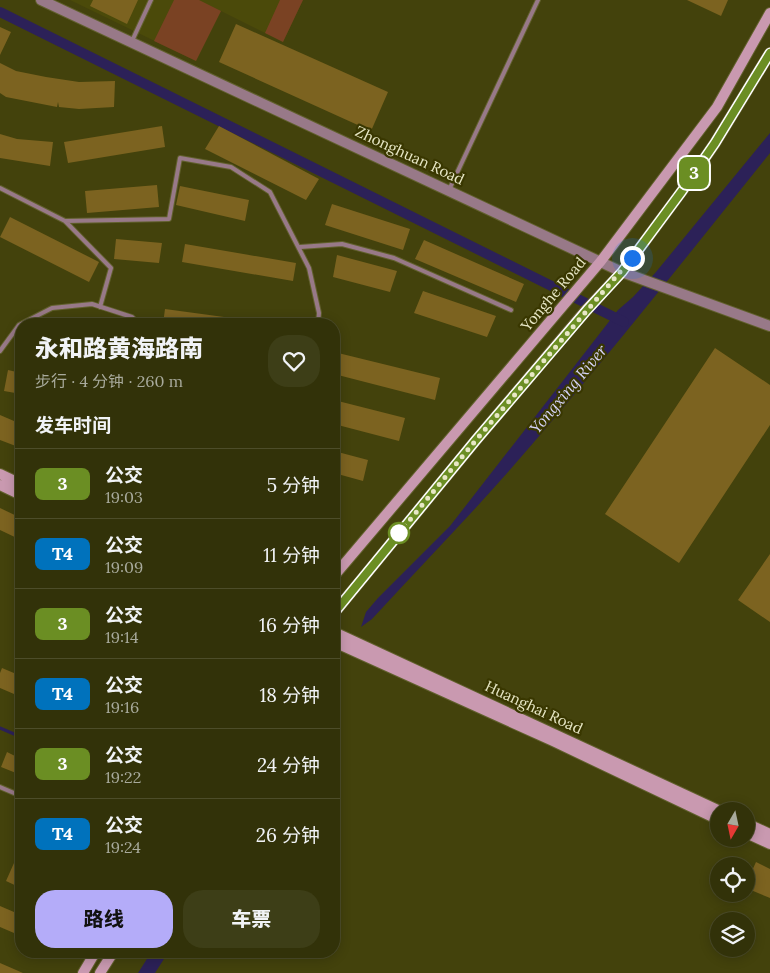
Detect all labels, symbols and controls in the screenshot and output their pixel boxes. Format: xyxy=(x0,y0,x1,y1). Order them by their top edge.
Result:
street label: Zhonghuan Road xyxy=(352,121,468,189)
line badge: 3 xyxy=(678,157,710,189)
text: 3 xyxy=(689,161,699,184)
your location xyxy=(620,246,645,271)
street label: Yonghe Road xyxy=(516,253,589,336)
text: 永和路黄海路南 xyxy=(35,333,203,364)
button: heart xyxy=(268,335,320,387)
water label: Yongxing River xyxy=(525,340,612,438)
text: 步行 · 4 分钟 · 260 m xyxy=(35,371,183,391)
text: 发车时间 xyxy=(35,413,111,437)
text: 公交 xyxy=(105,463,143,487)
text: 3 xyxy=(57,472,68,495)
text: 5 分钟 xyxy=(267,473,320,497)
text: 19:03 xyxy=(105,487,143,507)
unlabelled marker xyxy=(388,522,410,544)
text: 公交 xyxy=(105,533,143,557)
text: T4 xyxy=(52,542,73,565)
text: 11 分钟 xyxy=(263,543,320,567)
text: 19:09 xyxy=(105,557,143,577)
text: 公交 xyxy=(105,603,143,627)
text: 3 xyxy=(57,612,68,635)
text: 16 分钟 xyxy=(259,613,320,637)
text: 19:14 xyxy=(105,627,139,647)
text: 公交 xyxy=(105,673,143,697)
street label: Huanghai Road xyxy=(482,676,586,738)
text: T4 xyxy=(52,682,73,705)
text: 18 分钟 xyxy=(259,683,320,707)
text: 19:16 xyxy=(105,697,139,717)
text: 公交 xyxy=(105,743,143,767)
text: 3 xyxy=(57,752,68,775)
text: 24 分钟 xyxy=(257,753,320,777)
text: 19:22 xyxy=(105,767,141,787)
north arrow xyxy=(710,802,755,848)
map controls xyxy=(710,802,755,957)
text: 公交 xyxy=(105,813,143,837)
text: T4 xyxy=(52,822,73,845)
text: 26 分钟 xyxy=(256,823,320,847)
text: 19:24 xyxy=(105,837,141,857)
button: locate xyxy=(710,857,755,902)
button: 路线 xyxy=(35,890,173,948)
button: 车票 xyxy=(183,890,320,948)
button: layers xyxy=(710,912,755,957)

